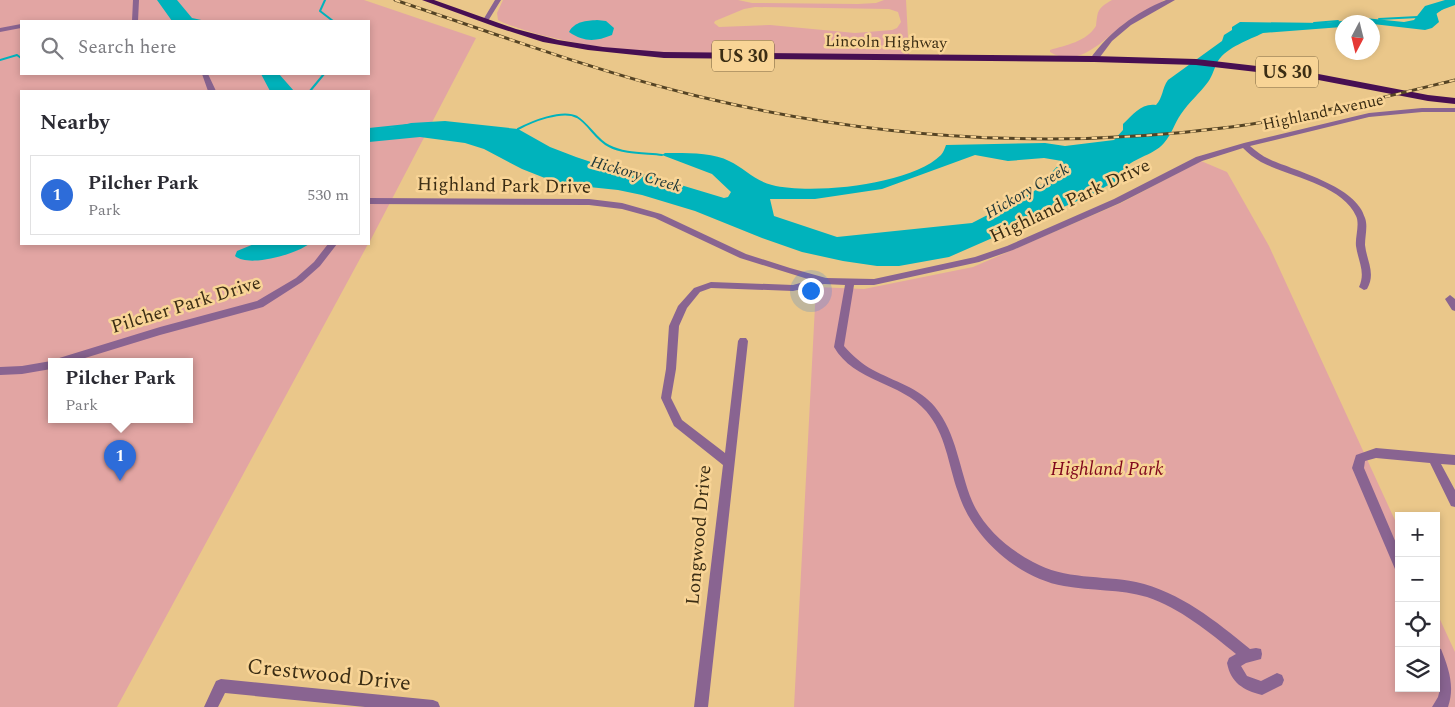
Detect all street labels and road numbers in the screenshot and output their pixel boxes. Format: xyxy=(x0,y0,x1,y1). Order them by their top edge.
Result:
street label: Lincoln Highway xyxy=(825,29,948,55)
road number: US 30 xyxy=(712,40,774,72)
road number: US 30 xyxy=(1256,56,1318,88)
street label: Highland Avenue xyxy=(1260,87,1386,137)
street label: Highland Park Drive xyxy=(985,151,1155,251)
street label: Highland Park Drive xyxy=(417,170,591,202)
street label: Pilcher Park Drive xyxy=(107,268,265,342)
street label: Longwood Drive xyxy=(678,464,720,606)
street label: Crestwood Drive xyxy=(245,650,413,700)

